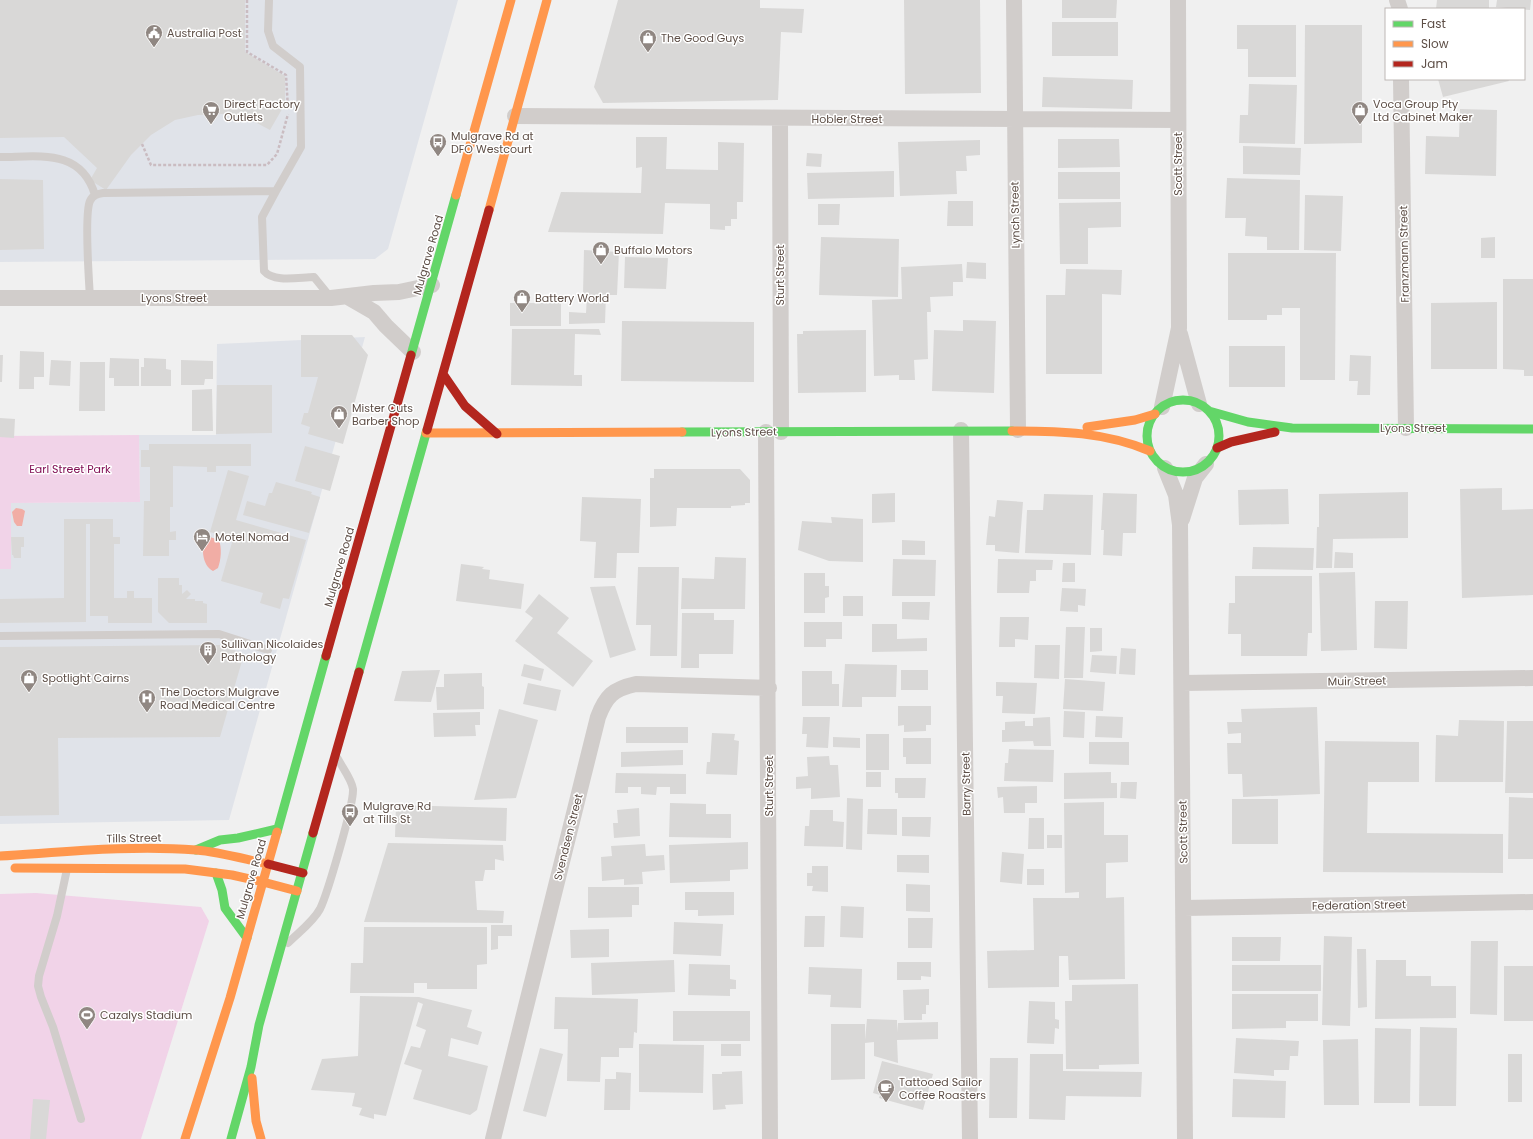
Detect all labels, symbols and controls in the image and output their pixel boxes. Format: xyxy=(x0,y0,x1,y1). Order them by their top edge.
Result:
legend xyxy=(1385,8,1525,80)
text: Fast xyxy=(1421,15,1446,32)
public building icon: Australia Post xyxy=(144,23,164,48)
place label: Australia Post xyxy=(167,25,242,41)
shop icon: The Good Guys xyxy=(638,28,658,53)
place label: The Good Guys xyxy=(661,30,745,46)
text: Slow xyxy=(1421,35,1449,52)
text: Jam xyxy=(1421,55,1448,72)
place label: Direct Factory Outlets xyxy=(224,96,301,125)
place label: Voca Group Pty Ltd Cabinet Maker xyxy=(1373,96,1473,125)
supermarket icon: Direct Factory Outlets xyxy=(201,100,221,125)
shop icon: Voca Group Pty Ltd Cabinet Maker xyxy=(1350,100,1370,125)
street label: Hobler Street xyxy=(812,111,882,127)
place label: Mulgrave Rd at DFO Westcourt xyxy=(451,128,534,157)
bus stop icon: Mulgrave Rd at DFO Westcourt xyxy=(428,132,448,157)
street label: Scott Street xyxy=(1170,132,1186,196)
street label: Lynch Street xyxy=(1006,181,1024,249)
street label: Franzmann Street xyxy=(1395,205,1413,303)
street label: Mulgrave Road xyxy=(409,213,447,297)
shop icon: Buffalo Motors xyxy=(591,240,611,265)
place label: Buffalo Motors xyxy=(614,242,693,258)
street label: Sturt Street xyxy=(772,245,788,305)
shop icon: Battery World xyxy=(512,288,532,313)
street label: Lyons Street xyxy=(141,290,207,306)
place label: Battery World xyxy=(535,290,609,306)
place label: Mister Cuts Barber Shop xyxy=(352,400,420,429)
shop icon: Mister Cuts Barber Shop xyxy=(329,404,349,429)
street label: Lyons Street xyxy=(1380,420,1446,436)
street label: Lyons Street xyxy=(711,423,777,441)
park label: Earl Street Park xyxy=(29,461,111,477)
street label: Mulgrave Road xyxy=(320,525,358,609)
hotel icon: Motel Nomad xyxy=(192,527,212,552)
place label: Motel Nomad xyxy=(215,529,289,545)
place label: Sullivan Nicolaides Pathology xyxy=(221,636,323,665)
building icon: Sullivan Nicolaides Pathology xyxy=(198,640,218,665)
shop icon: Spotlight Cairns xyxy=(19,668,39,693)
place label: Spotlight Cairns xyxy=(42,670,130,686)
street label: Muir Street xyxy=(1328,672,1386,690)
place label: The Doctors Mulgrave Road Medical Centre xyxy=(160,684,279,713)
hospital icon: The Doctors Mulgrave Road Medical Centre xyxy=(137,688,157,713)
street label: Barry Street xyxy=(957,752,975,816)
street label: Sturt Street xyxy=(761,756,777,816)
street label: Svendsen Street xyxy=(550,792,586,882)
place label: Mulgrave Rd at Tills St xyxy=(363,798,431,827)
street label: Scott Street xyxy=(1174,800,1192,864)
bus stop icon: Mulgrave Rd at Tills St xyxy=(340,802,360,827)
street label: Tills Street xyxy=(106,830,162,846)
street label: Mulgrave Road xyxy=(232,837,270,921)
street label: Federation Street xyxy=(1312,896,1406,914)
sports icon: Cazalys Stadium xyxy=(77,1005,97,1030)
place label: Cazalys Stadium xyxy=(100,1007,192,1023)
place label: Tattooed Sailor Coffee Roasters xyxy=(899,1074,986,1103)
cafe icon: Tattooed Sailor Coffee Roasters xyxy=(876,1078,896,1103)

